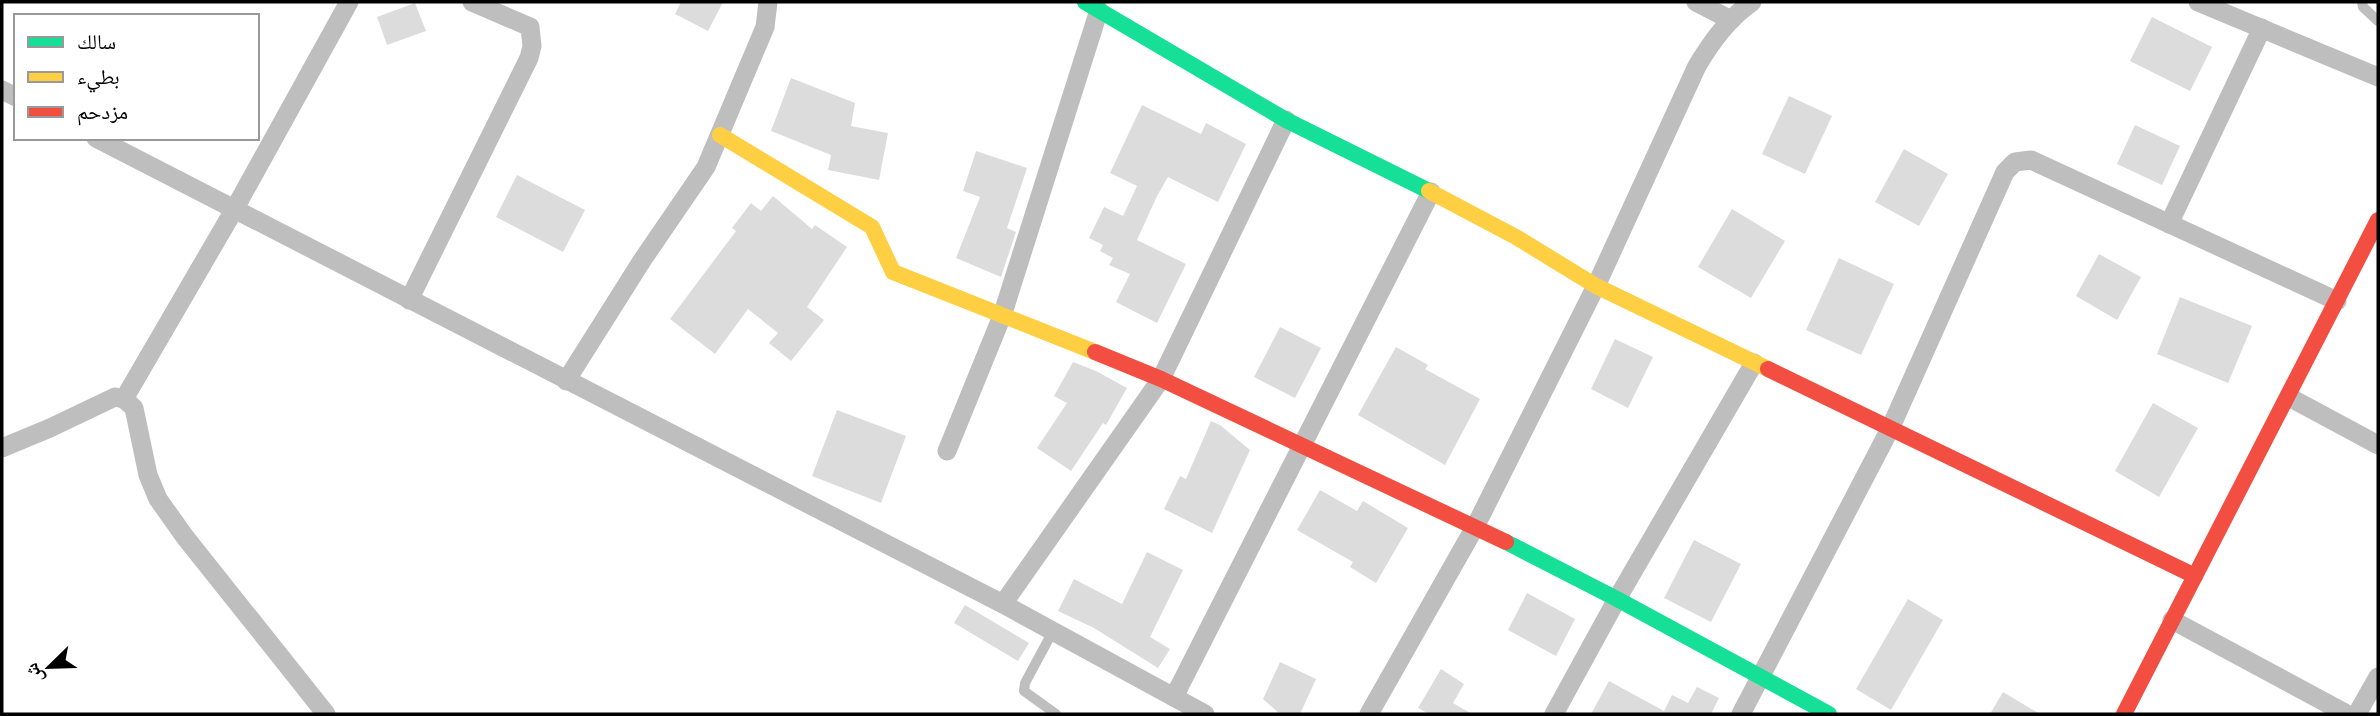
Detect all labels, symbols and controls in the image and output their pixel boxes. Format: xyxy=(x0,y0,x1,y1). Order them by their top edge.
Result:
legend xyxy=(14,14,259,140)
text: سالك xyxy=(77,30,116,53)
text: بطيء xyxy=(77,65,120,93)
text: مزدحم xyxy=(77,100,128,126)
north arrow xyxy=(14,632,84,702)
text: ش xyxy=(20,660,48,687)

